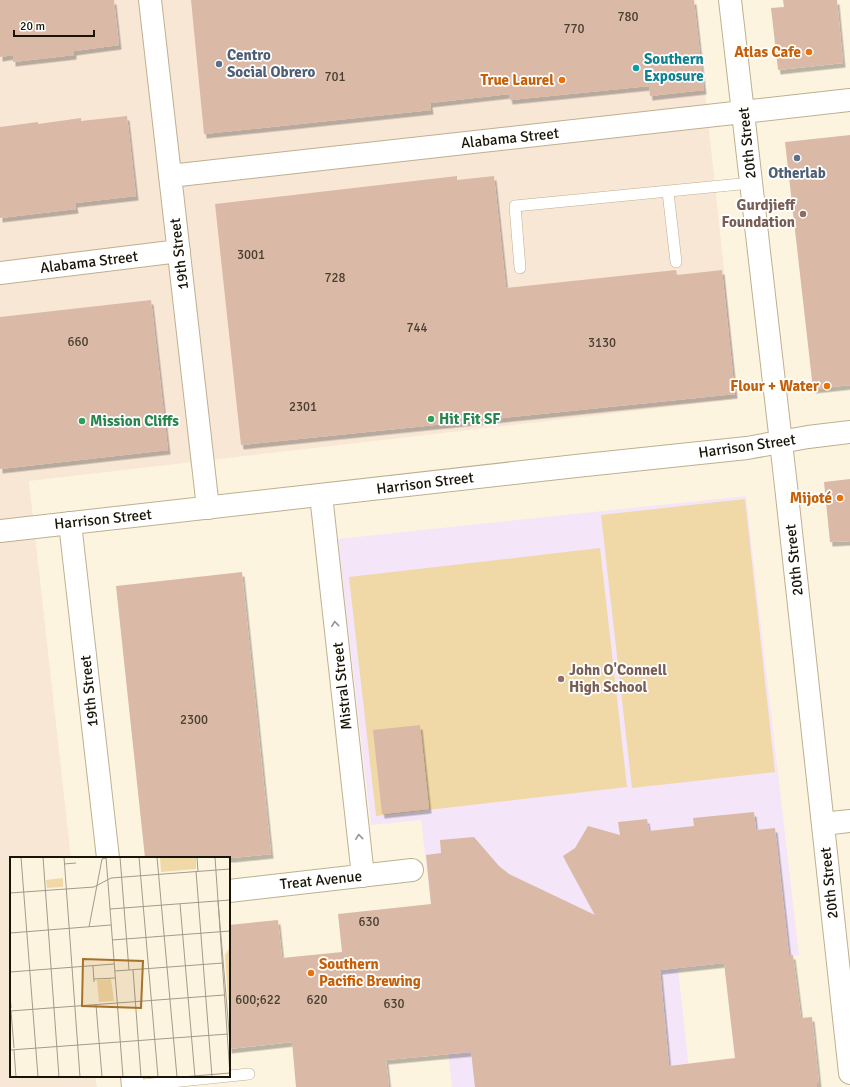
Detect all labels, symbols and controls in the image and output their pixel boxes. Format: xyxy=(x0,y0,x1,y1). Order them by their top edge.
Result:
house number: 780 xyxy=(617,9,639,25)
scale bar xyxy=(14,12,94,38)
text: 20 m xyxy=(20,19,45,34)
house number: 770 xyxy=(563,21,585,37)
place label: Atlas Cafe xyxy=(734,43,801,61)
place label: Centro Social Obrero xyxy=(227,46,316,81)
marker: Atlas Cafe xyxy=(804,47,814,57)
place label: Southern Exposure xyxy=(644,50,704,85)
marker: Centro Social Obrero xyxy=(214,59,224,69)
marker: Southern Exposure xyxy=(631,63,641,73)
house number: 701 xyxy=(324,69,346,85)
place label: True Laurel xyxy=(480,71,554,89)
marker: True Laurel xyxy=(557,75,567,85)
street label: 20th Street xyxy=(734,106,760,180)
street label: Alabama Street xyxy=(460,124,560,152)
marker: Otherlab xyxy=(792,153,802,163)
place label: Otherlab xyxy=(768,164,826,182)
place label: Gurdjieff Foundation xyxy=(721,196,796,231)
marker: Gurdjieff Foundation xyxy=(798,209,808,219)
street label: 19th Street xyxy=(166,217,192,291)
street label: Alabama Street xyxy=(39,247,139,277)
house number: 3001 xyxy=(237,247,265,263)
house number: 728 xyxy=(324,270,346,286)
house number: 744 xyxy=(406,320,428,336)
house number: 660 xyxy=(67,334,89,350)
house number: 3130 xyxy=(588,335,616,351)
place label: Flour + Water xyxy=(730,377,819,395)
marker: Flour + Water xyxy=(822,381,832,391)
house number: 2301 xyxy=(289,399,317,415)
place label: Hit Fit SF xyxy=(439,410,500,428)
place label: Mission Cliffs xyxy=(90,412,179,430)
marker: Hit Fit SF xyxy=(426,414,436,424)
marker: Mission Cliffs xyxy=(77,416,87,426)
street label: Harrison Street xyxy=(697,430,797,462)
street label: Harrison Street xyxy=(375,468,475,498)
place label: Mijoté xyxy=(790,489,832,507)
marker: Mijoté xyxy=(835,493,845,503)
street label: Harrison Street xyxy=(53,505,153,533)
street label: 20th Street xyxy=(781,523,807,597)
one-way arrow xyxy=(331,621,340,627)
street label: Mistral Street xyxy=(328,641,356,731)
street label: 19th Street xyxy=(76,654,102,728)
place label: John O'Connell High School xyxy=(569,661,667,696)
marker: John O'Connell High School xyxy=(556,674,566,684)
house number: 2300 xyxy=(180,712,208,728)
one-way arrow xyxy=(355,834,364,840)
street label: 20th Street xyxy=(816,846,842,920)
inset map xyxy=(10,857,230,1077)
street label: Treat Avenue xyxy=(279,867,363,893)
house number: 630 xyxy=(358,914,380,930)
place label: Southern Pacific Brewing xyxy=(319,955,421,990)
marker: Southern Pacific Brewing xyxy=(306,968,316,978)
house number: 600;622 xyxy=(235,992,281,1008)
house number: 620 xyxy=(306,992,328,1008)
house number: 630 xyxy=(383,996,405,1012)

